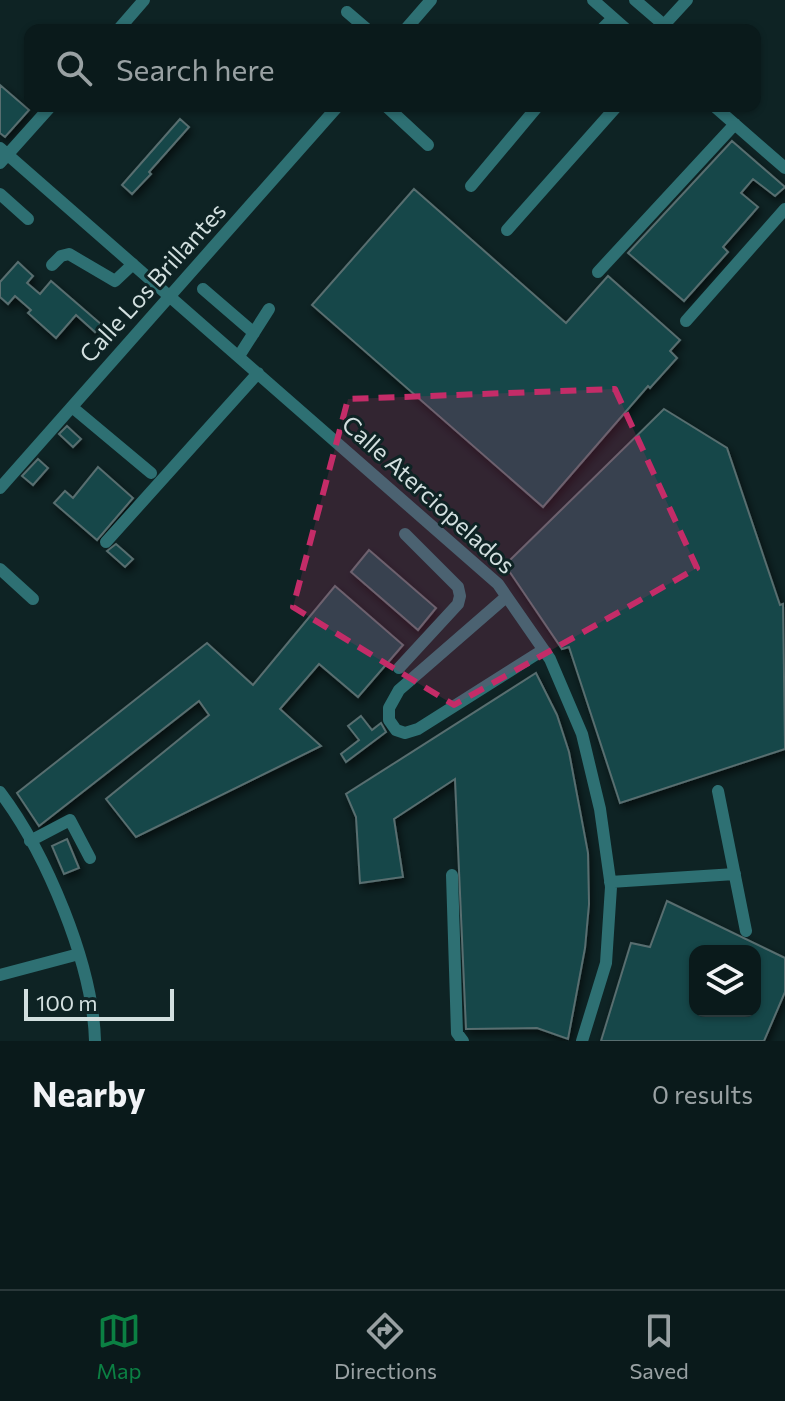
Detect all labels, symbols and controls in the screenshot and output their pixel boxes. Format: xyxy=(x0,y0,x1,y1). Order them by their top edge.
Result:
search box xyxy=(24,24,761,112)
icon: search xyxy=(52,46,96,90)
text: Search here xyxy=(116,50,275,87)
street label: Calle Los Brillantes xyxy=(73,196,231,368)
street label: Calle Aterciopelados xyxy=(337,409,521,579)
map controls xyxy=(689,945,761,1017)
button: layers xyxy=(689,945,761,1017)
scale bar xyxy=(24,985,174,1021)
text: 100 m xyxy=(36,989,98,1016)
text: Nearby xyxy=(32,1072,146,1114)
text: 0 results xyxy=(652,1078,753,1109)
tab: Map xyxy=(96,1309,142,1384)
tab: Directions xyxy=(334,1309,437,1384)
tab: Saved xyxy=(629,1309,689,1384)

